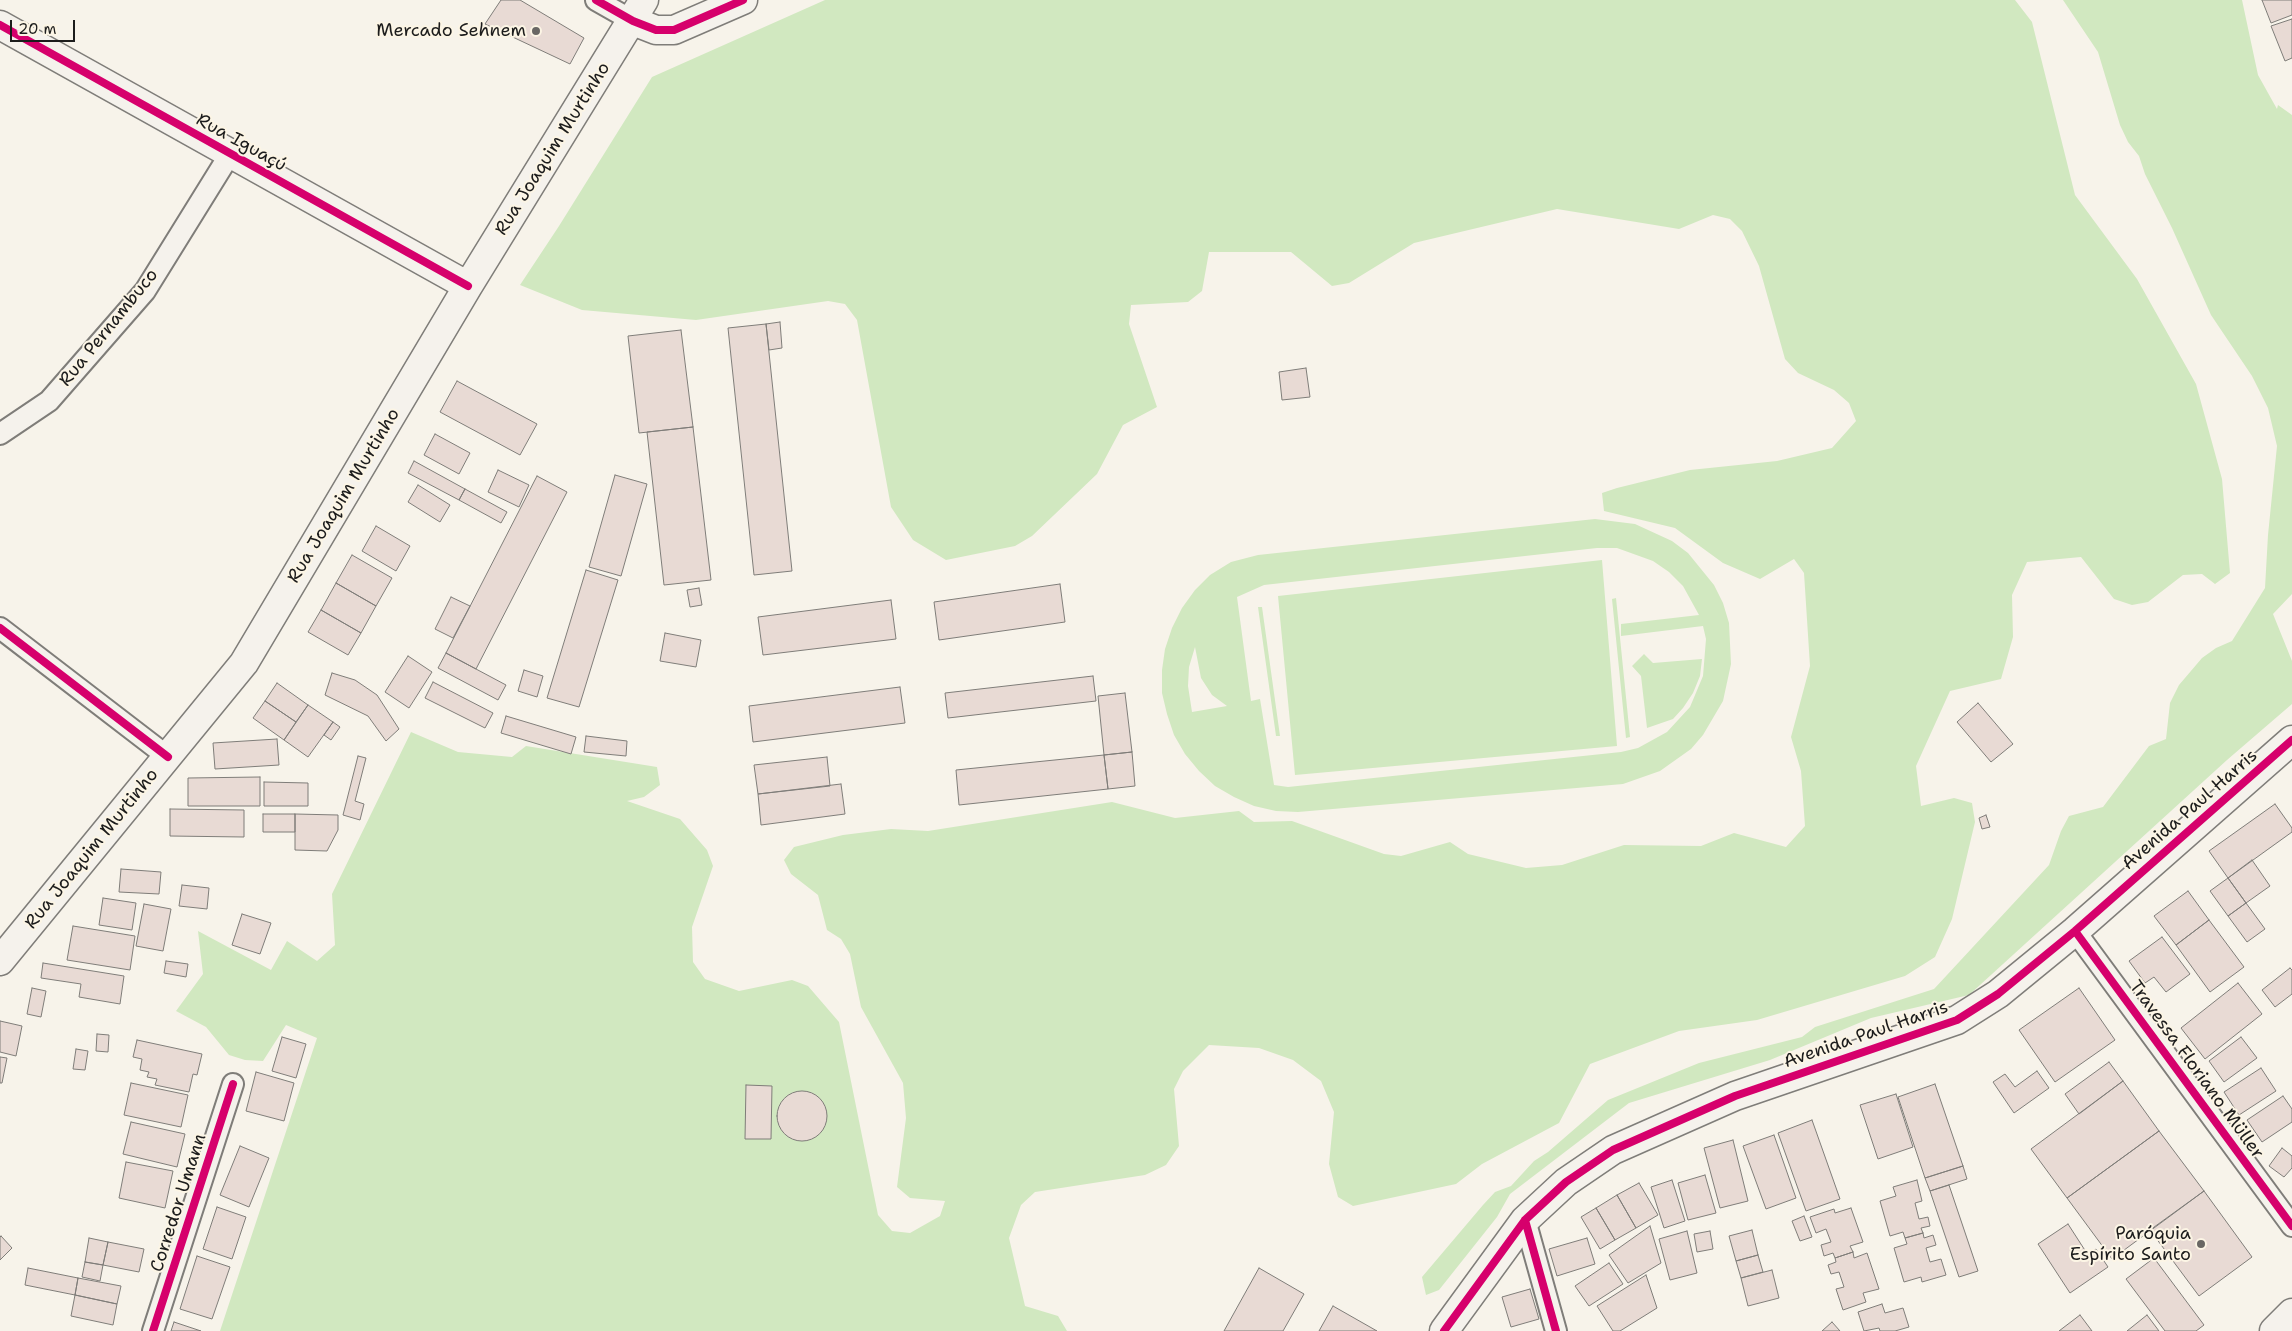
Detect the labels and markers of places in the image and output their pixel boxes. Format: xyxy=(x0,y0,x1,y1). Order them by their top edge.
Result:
place label: Mercado Sehnem xyxy=(376,20,526,42)
marker: Mercado Sehnem xyxy=(530,25,542,37)
place label: Paróquia Espírito Santo xyxy=(2070,1223,2191,1266)
marker: Paróquia Espírito Santo xyxy=(2195,1238,2207,1250)

